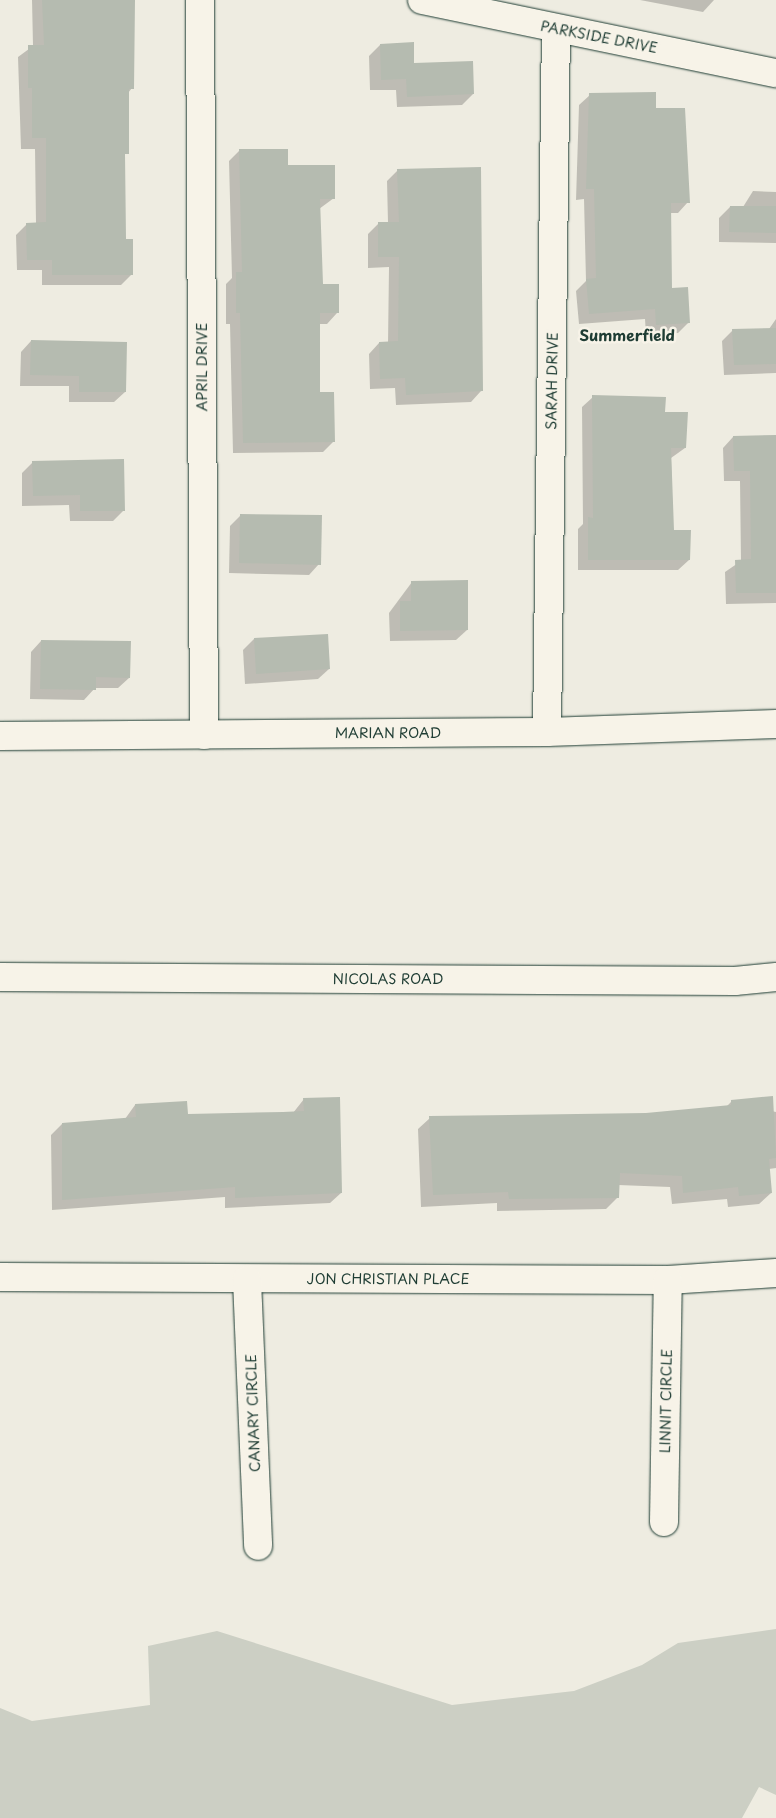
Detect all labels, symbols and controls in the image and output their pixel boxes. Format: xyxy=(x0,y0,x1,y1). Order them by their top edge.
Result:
street label: PARKSIDE DRIVE xyxy=(539,17,659,57)
street label: APRIL DRIVE xyxy=(194,322,210,412)
district label: Summerfield xyxy=(579,326,675,344)
street label: SARAH DRIVE xyxy=(543,331,561,431)
street label: MARIAN ROAD xyxy=(335,725,441,741)
street label: NICOLAS ROAD xyxy=(333,971,443,987)
street label: JON CHRISTIAN PLACE xyxy=(306,1271,470,1287)
street label: LINNIT CIRCLE xyxy=(657,1348,675,1454)
street label: CANARY CIRCLE xyxy=(243,1354,263,1472)

